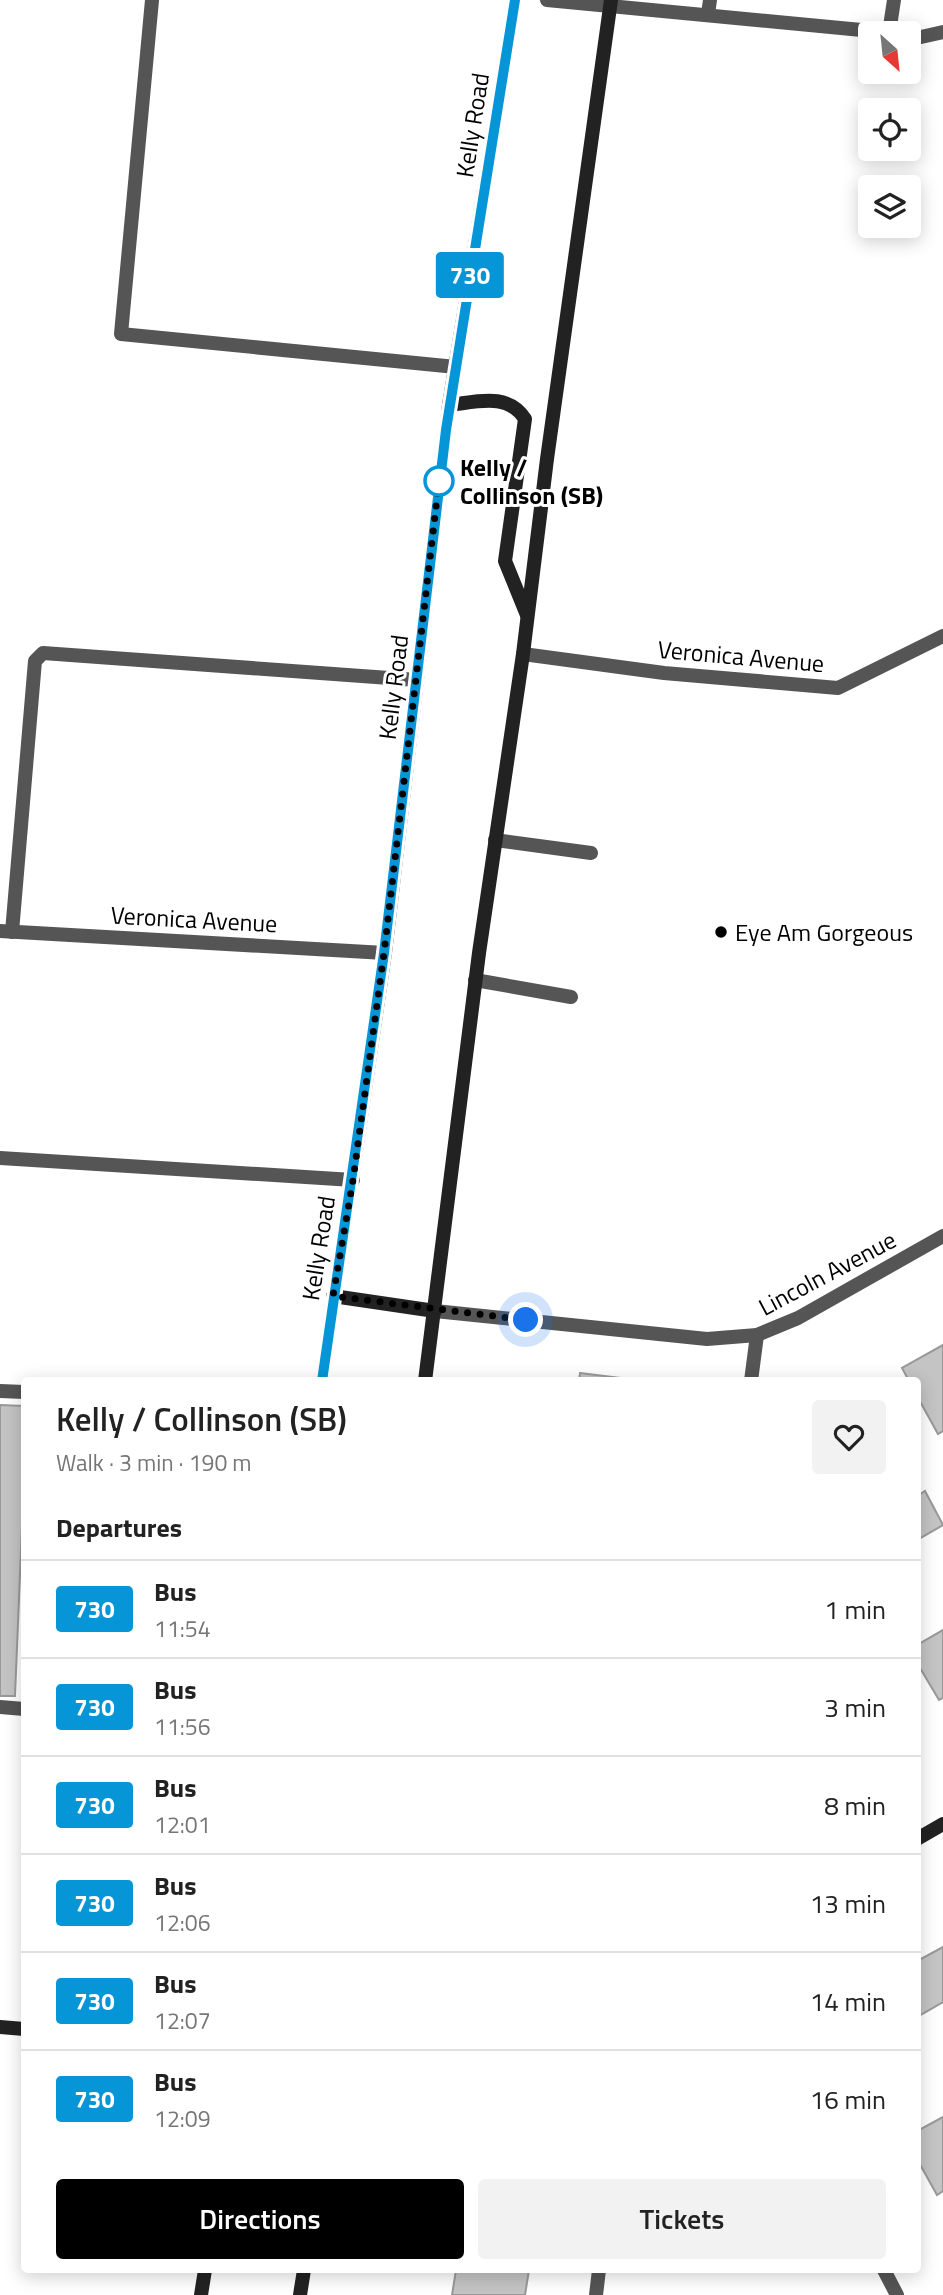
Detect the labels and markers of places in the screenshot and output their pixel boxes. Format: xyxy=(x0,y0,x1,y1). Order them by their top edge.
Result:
place label: Kelly / Collinson (SB) xyxy=(460,449,603,513)
marker: Kelly / Collinson (SB) xyxy=(424,466,454,496)
place label: Eye Am Gorgeous xyxy=(735,914,913,950)
marker: Eye Am Gorgeous xyxy=(713,924,729,940)

